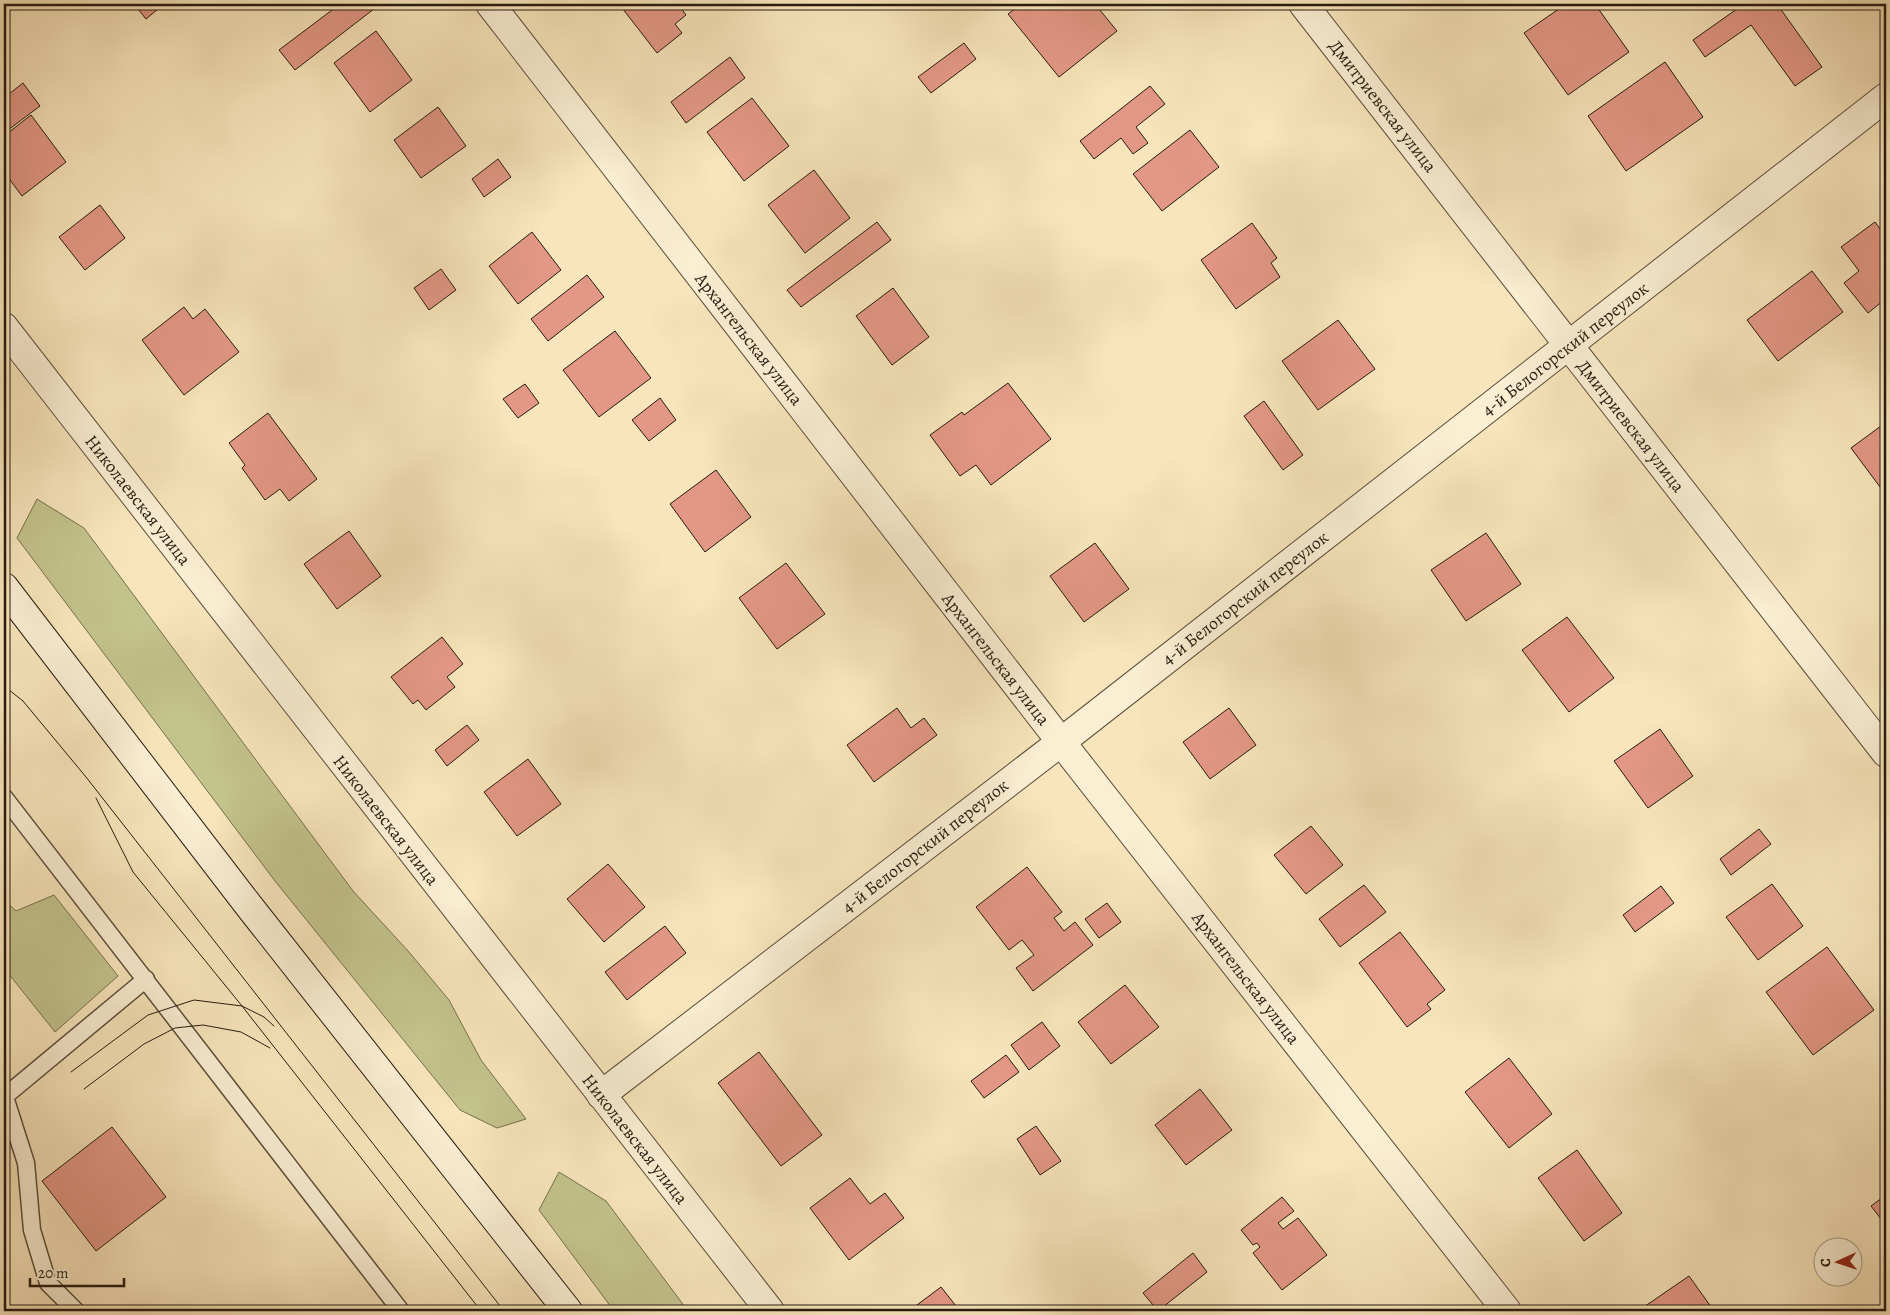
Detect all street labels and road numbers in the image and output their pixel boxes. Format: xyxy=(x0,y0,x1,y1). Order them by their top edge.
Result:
street label: Дмитриевская улица xyxy=(1324,35,1443,178)
street label: Архангельская улица xyxy=(689,267,809,411)
street label: 4-й Белогорский переулок xyxy=(1477,276,1653,422)
street label: Дмитриевская улица xyxy=(1572,355,1691,498)
street label: Николаевская улица xyxy=(79,430,197,571)
street label: 4-й Белогорский переулок xyxy=(1157,525,1333,671)
street label: Архангельская улица xyxy=(936,587,1056,731)
street label: Николаевская улица xyxy=(327,750,445,891)
street label: 4-й Белогорский переулок xyxy=(837,773,1013,919)
street label: Архангельская улица xyxy=(1186,906,1306,1050)
street label: Николаевская улица xyxy=(576,1069,694,1210)

